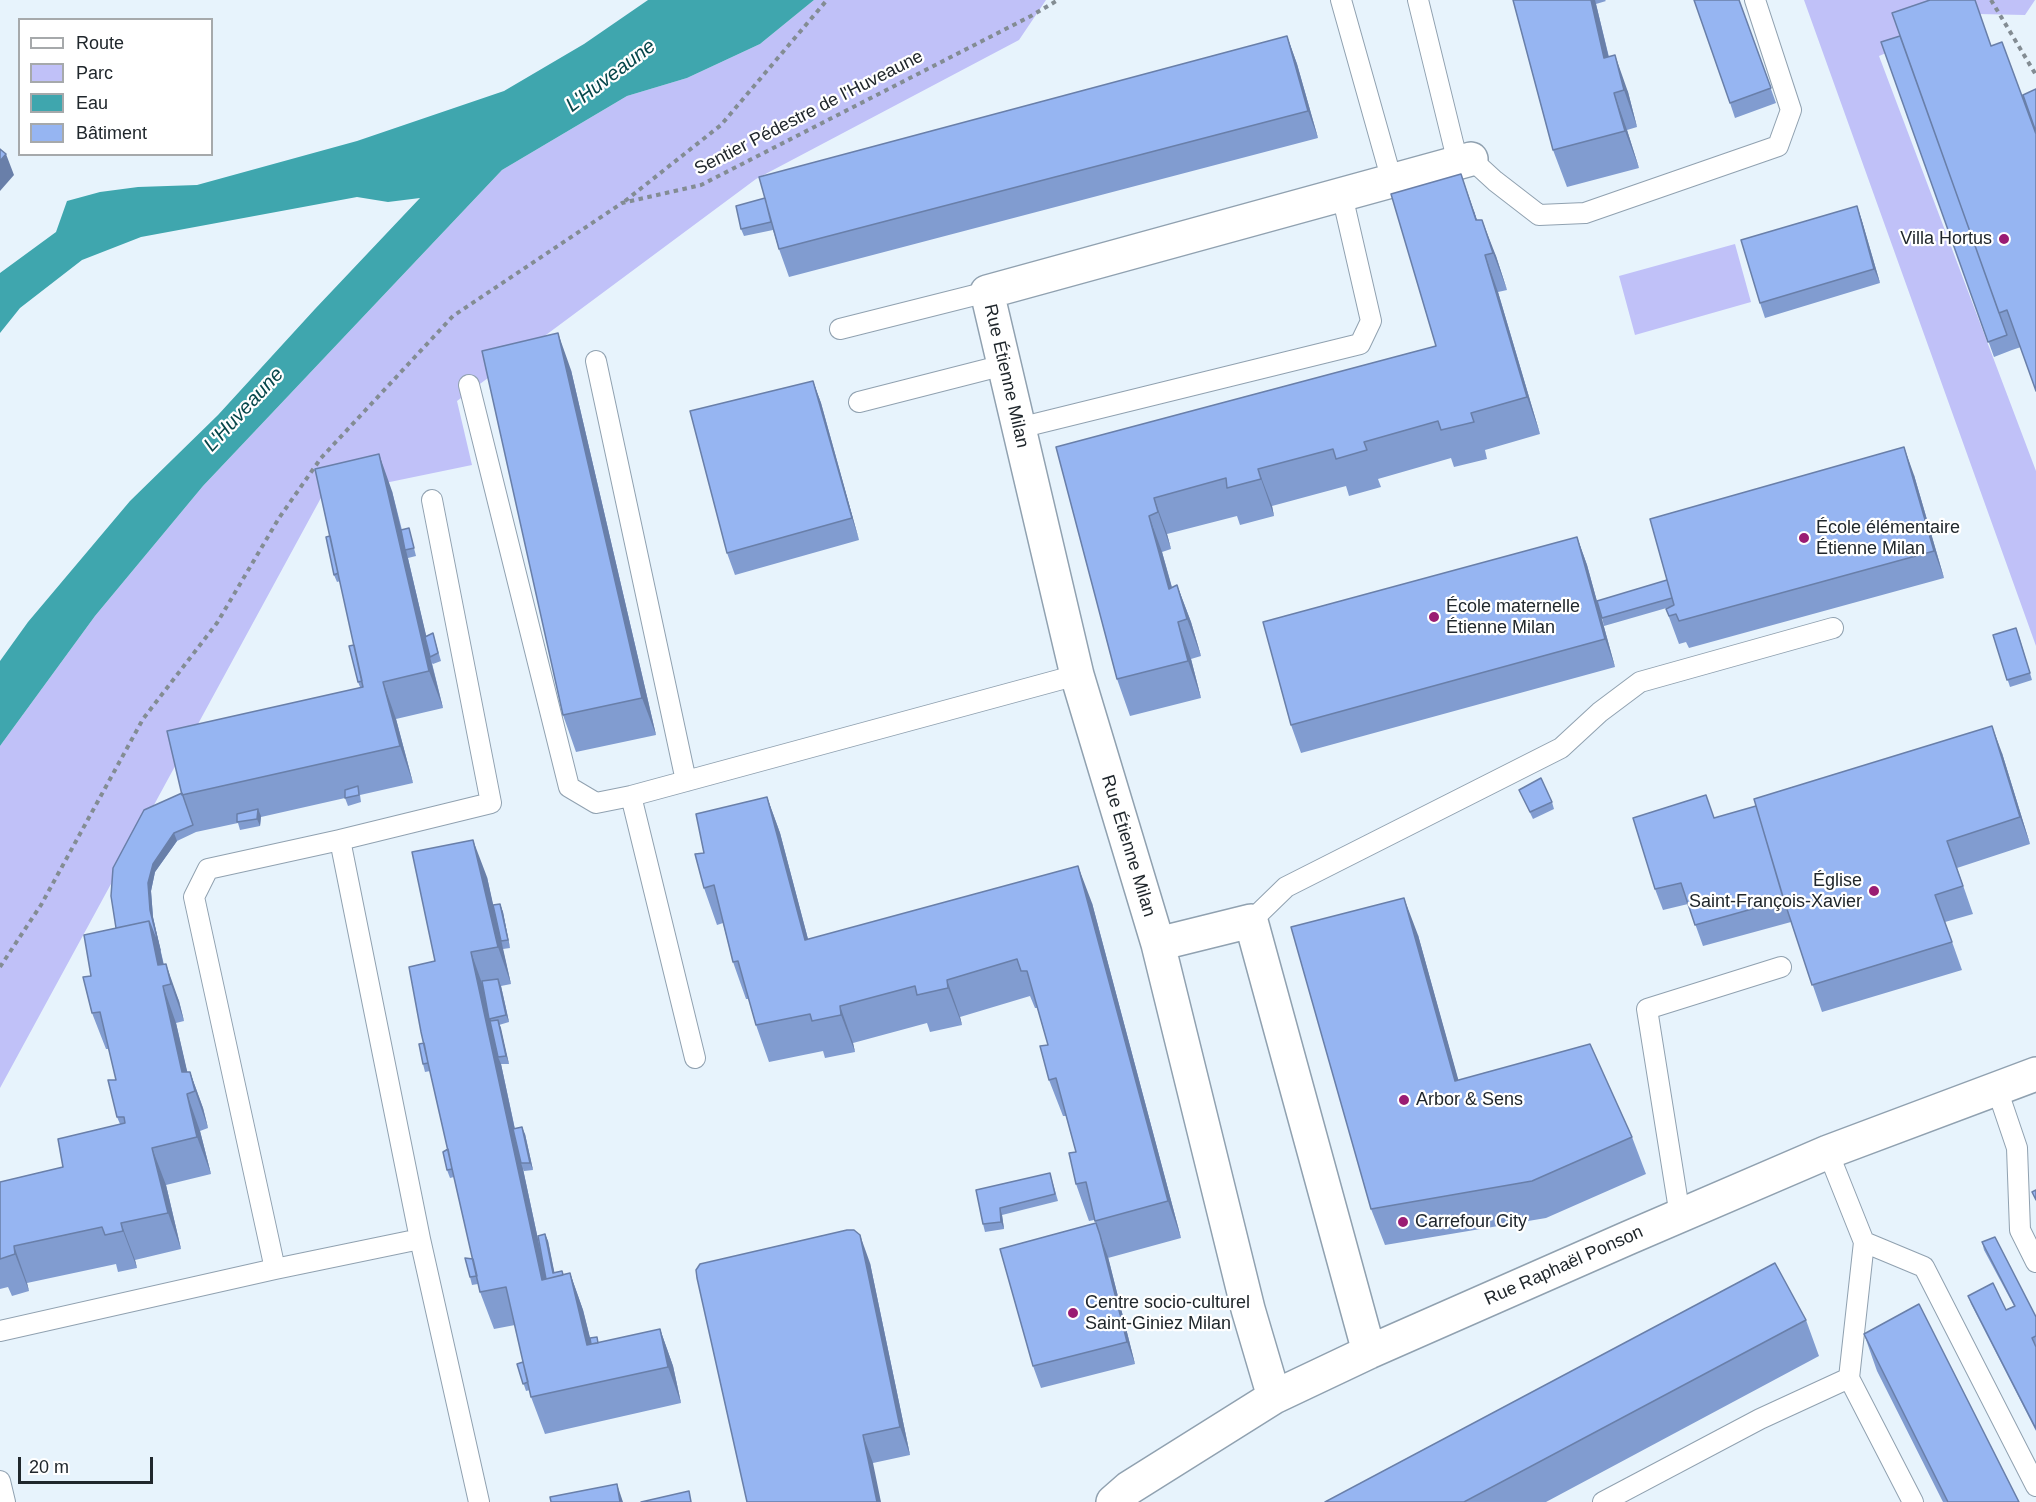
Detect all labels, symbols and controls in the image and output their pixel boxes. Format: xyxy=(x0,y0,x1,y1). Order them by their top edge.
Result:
legend xyxy=(18,18,213,156)
text: Route xyxy=(76,33,124,53)
water label: L'Huveaune xyxy=(561,34,661,118)
street label: Sentier Pédestre de l'Huveaune xyxy=(691,46,927,180)
text: Parc xyxy=(76,63,113,83)
text: Eau xyxy=(76,93,108,113)
text: Bâtiment xyxy=(76,123,147,143)
place label: Villa Hortus xyxy=(1900,228,1992,250)
marker: Villa Hortus xyxy=(1997,232,2011,246)
street label: Rue Étienne Milan xyxy=(979,302,1033,450)
water label: L'Huveaune xyxy=(199,363,289,457)
place label: École élémentaire Étienne Milan xyxy=(1816,517,1960,560)
marker: École élémentaire Étienne Milan xyxy=(1797,531,1811,545)
place label: École maternelle Étienne Milan xyxy=(1446,596,1580,638)
marker: École maternelle Étienne Milan xyxy=(1427,610,1441,624)
street label: Rue Étienne Milan xyxy=(1096,773,1160,919)
place label: Église Saint-François-Xavier xyxy=(1689,870,1862,912)
marker: Église Saint-François-Xavier xyxy=(1867,884,1881,898)
place label: Arbor & Sens xyxy=(1416,1089,1523,1111)
marker: Arbor & Sens xyxy=(1397,1093,1411,1107)
place label: Carrefour City xyxy=(1415,1211,1527,1233)
marker: Carrefour City xyxy=(1396,1215,1410,1229)
street label: Rue Raphaël Ponson xyxy=(1481,1221,1647,1311)
place label: Centre socio-culturel Saint-Giniez Milan xyxy=(1085,1292,1250,1334)
marker: Centre socio-culturel Saint-Giniez Milan xyxy=(1066,1306,1080,1320)
scale bar xyxy=(21,1445,156,1483)
text: 20 m xyxy=(29,1457,69,1477)

